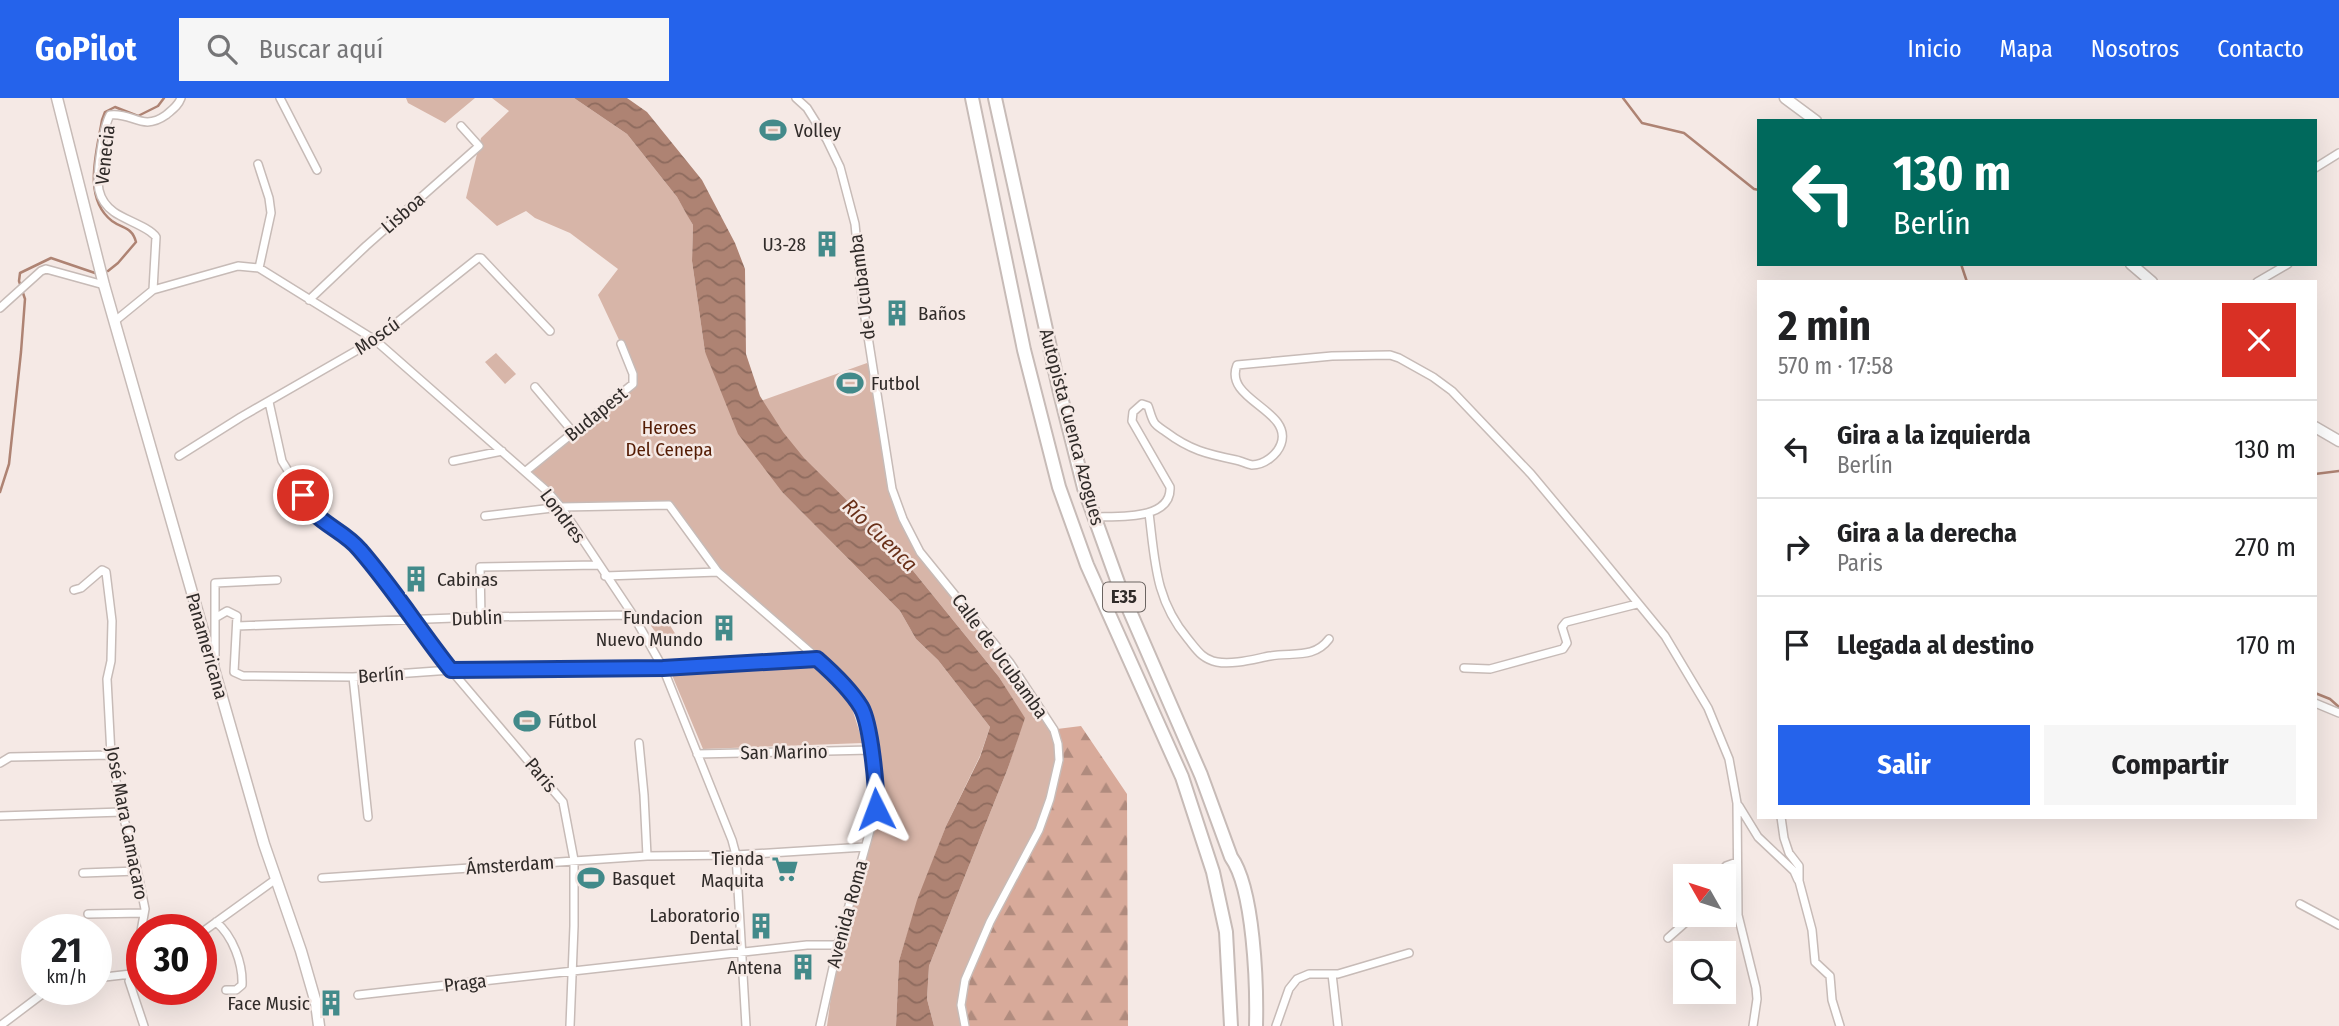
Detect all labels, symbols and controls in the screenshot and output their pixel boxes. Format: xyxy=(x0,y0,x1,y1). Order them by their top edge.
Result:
search box xyxy=(179,18,669,81)
text: GoPilot xyxy=(35,29,137,69)
icon: search xyxy=(203,30,241,68)
text: Buscar aquí xyxy=(259,34,383,65)
text: Inicio xyxy=(1908,35,1962,63)
text: Mapa xyxy=(2000,35,2053,63)
text: Nosotros xyxy=(2091,35,2179,63)
text: Contacto xyxy=(2217,35,2304,63)
sports icon: Volley xyxy=(758,115,788,145)
place label: Volley xyxy=(794,119,841,142)
street label: Venecia xyxy=(90,124,120,186)
text: 130 m xyxy=(1893,144,2011,203)
icon: left xyxy=(1778,147,1869,238)
street label: Lisboa xyxy=(376,188,430,238)
text: Berlín xyxy=(1893,204,1971,242)
building icon: U3-28 xyxy=(812,229,842,259)
place label: U3-28 xyxy=(763,233,806,256)
street label: de Ucubamba xyxy=(844,233,880,341)
building icon: Baños xyxy=(882,298,912,328)
text: 2 min xyxy=(1778,301,1871,351)
place label: Baños xyxy=(918,302,966,325)
button: close xyxy=(2222,303,2296,377)
street label: Moscú xyxy=(350,312,404,360)
street label: Autopista Cuenca Azogues xyxy=(1035,326,1109,528)
text: 570 m · 17:58 xyxy=(1778,352,1893,380)
sports icon: Futbol xyxy=(835,368,865,398)
place label: Futbol xyxy=(871,372,920,395)
street label: Budapest xyxy=(560,381,632,446)
park label: Heroes Del Cenepa xyxy=(625,416,713,461)
text: Gira a la izquierda xyxy=(1837,420,2031,451)
icon: left xyxy=(1778,430,1816,468)
text: 130 m xyxy=(2234,434,2296,465)
text: Berlín xyxy=(1837,451,1893,479)
pin xyxy=(273,465,333,525)
icon: arrive xyxy=(284,476,322,514)
street label: Londres xyxy=(535,484,591,548)
water label: Río Cuenca xyxy=(837,493,923,577)
text: Gira a la derecha xyxy=(1837,518,2017,549)
icon: right xyxy=(1778,528,1816,566)
text: 270 m xyxy=(2235,532,2296,563)
text: Paris xyxy=(1837,549,1883,577)
building icon: Cabinas xyxy=(401,564,431,594)
place label: Cabinas xyxy=(437,568,498,591)
road number: E35 xyxy=(1103,583,1145,612)
street label: Calle de Ucubamba xyxy=(947,589,1053,723)
street label: Panamericana xyxy=(181,590,233,702)
street label: Dublin xyxy=(451,606,503,630)
place label: Fundacion Nuevo Mundo xyxy=(596,606,703,651)
building icon: Fundacion Nuevo Mundo xyxy=(709,613,739,643)
icon: arrive xyxy=(1778,626,1816,664)
text: Llegada al destino xyxy=(1837,630,2034,661)
text: 170 m xyxy=(2236,630,2296,661)
street label: Berlín xyxy=(357,662,405,688)
sports icon: Fútbol xyxy=(512,706,542,736)
place label: Fútbol xyxy=(548,710,597,733)
button: Salir xyxy=(1778,725,2030,805)
button: Compartir xyxy=(2044,725,2296,805)
street label: San Marino xyxy=(740,740,828,764)
street label: José Mara Camacaro xyxy=(101,744,153,902)
street label: Paris xyxy=(520,753,562,797)
position arrow xyxy=(839,772,913,846)
place label: Tienda Maquita xyxy=(701,847,764,892)
street label: Ámsterdam xyxy=(465,850,555,880)
supermarket icon: Tienda Maquita xyxy=(770,854,800,884)
street label: Avenida Roma xyxy=(822,858,872,970)
sports icon: Basquet xyxy=(576,863,606,893)
north arrow xyxy=(1673,864,1736,928)
map controls xyxy=(1673,864,1736,1004)
place label: Basquet xyxy=(612,867,676,890)
place label: Laboratorio Dental xyxy=(650,904,740,949)
building icon: Laboratorio Dental xyxy=(746,911,776,941)
speed limit sign: 30 xyxy=(126,914,217,1005)
text: 21 xyxy=(51,929,82,971)
button: search xyxy=(1673,941,1736,1004)
building icon: Antena xyxy=(788,952,818,982)
place label: Antena xyxy=(727,956,782,979)
text: km/h xyxy=(46,966,87,988)
street label: Praga xyxy=(442,969,488,997)
building icon: Face Music xyxy=(316,988,346,1018)
place label: Face Music xyxy=(227,992,310,1015)

